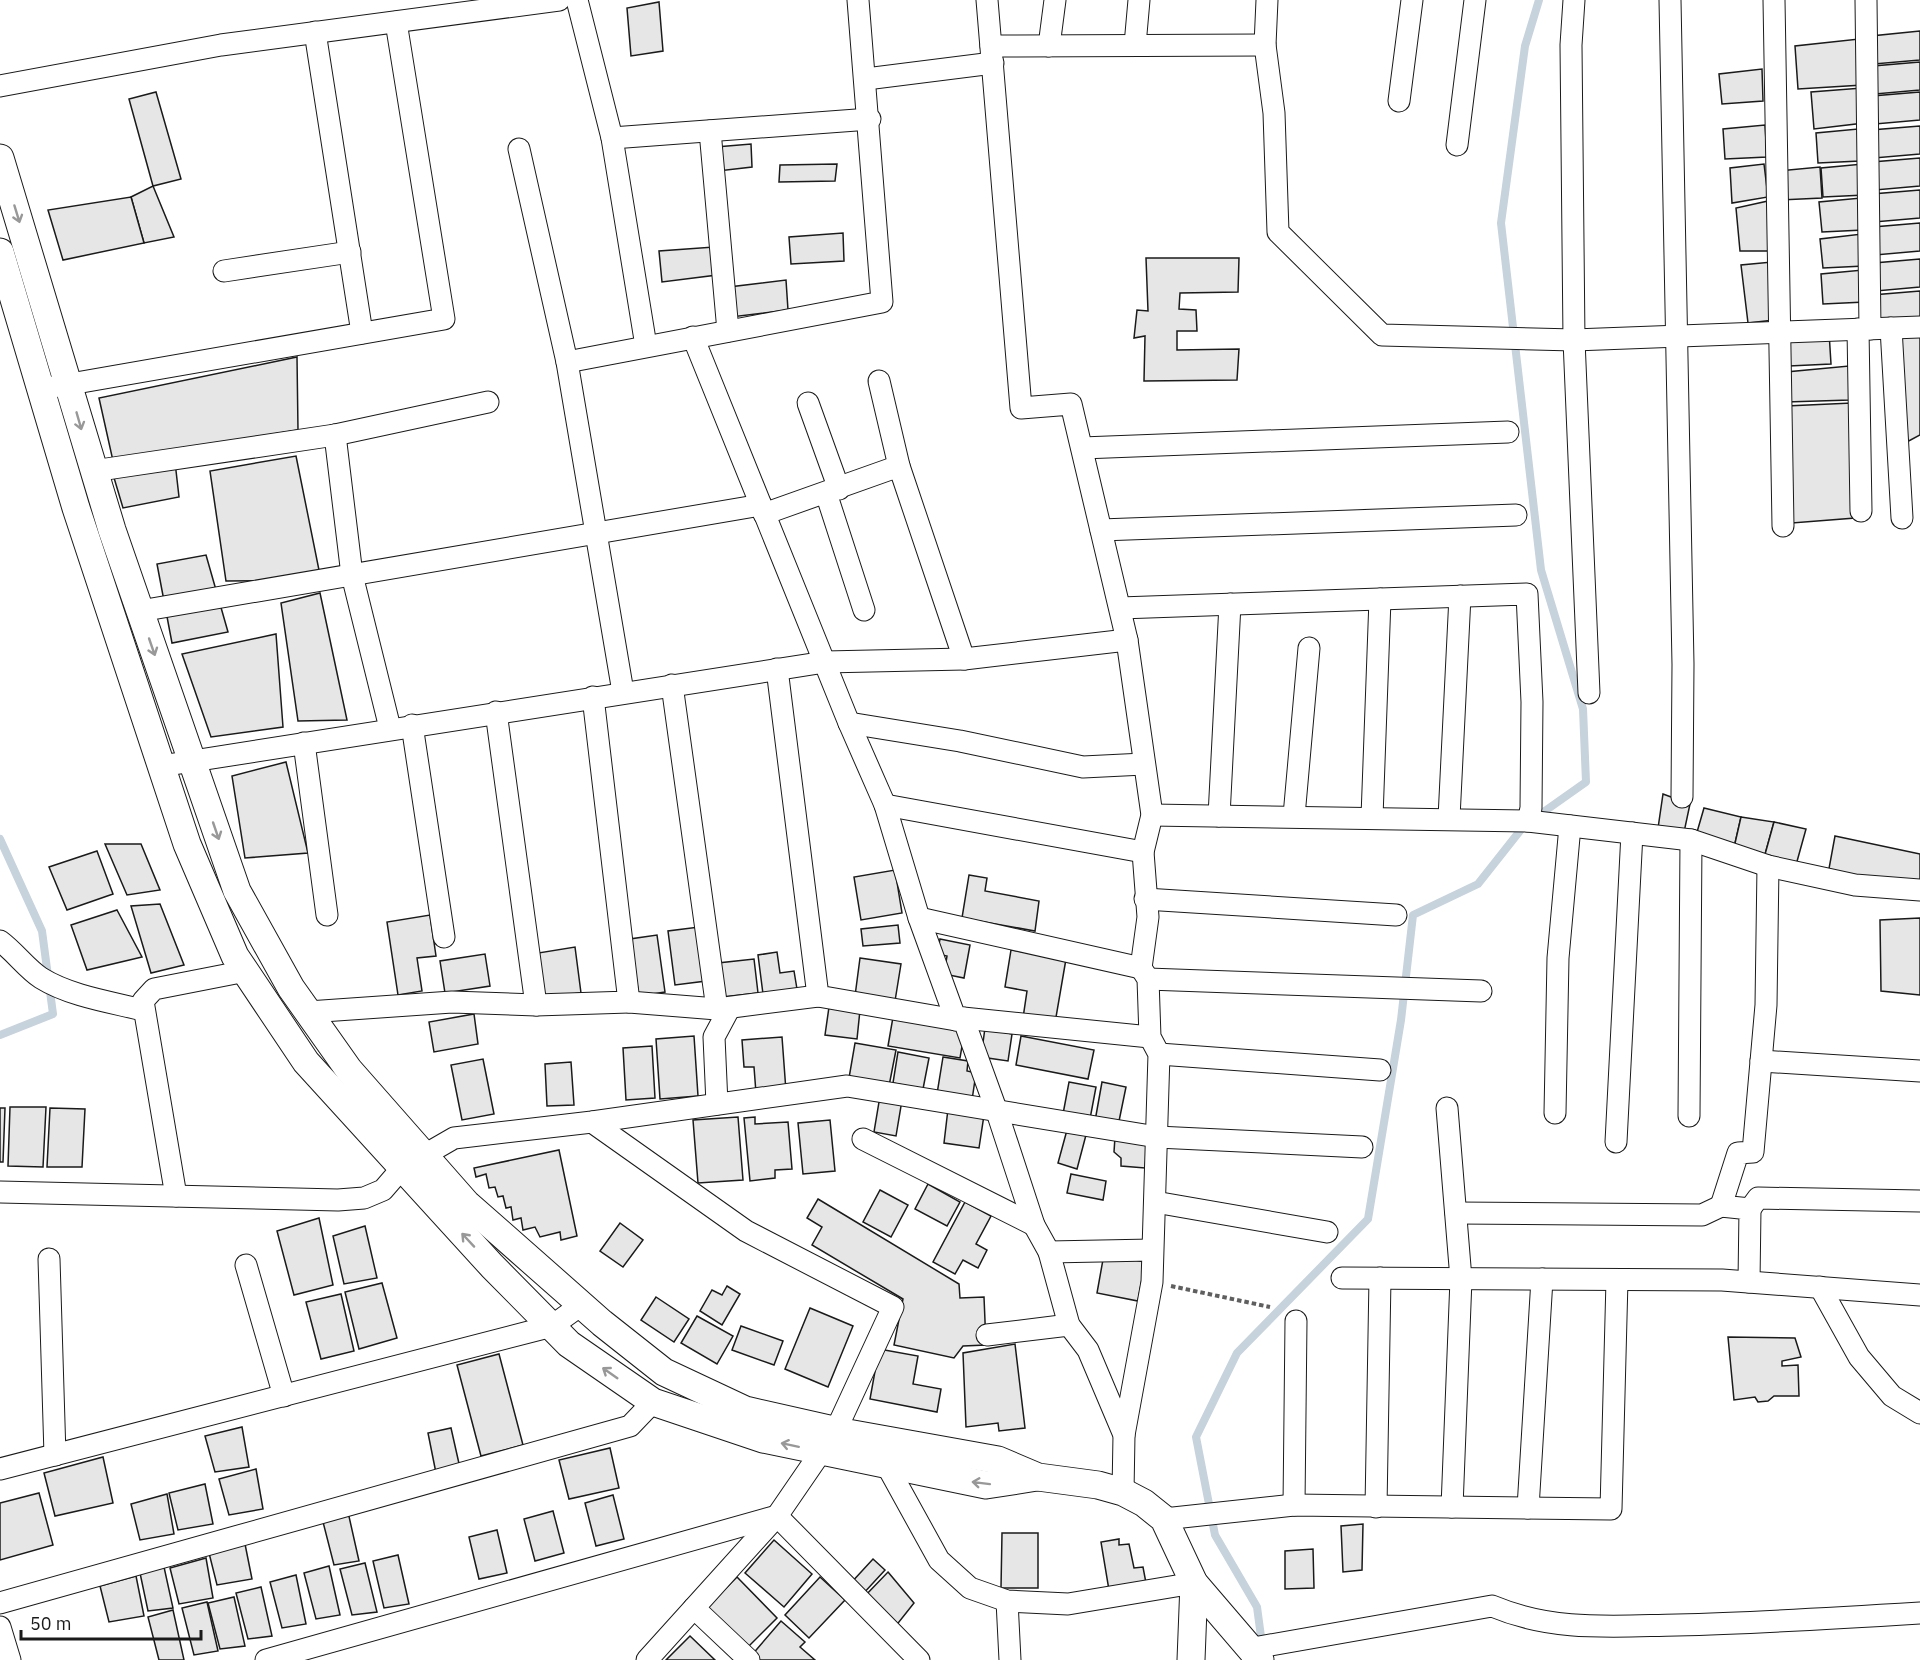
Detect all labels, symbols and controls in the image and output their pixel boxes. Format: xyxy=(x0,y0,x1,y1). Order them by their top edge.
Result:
one-way arrow xyxy=(12,204,23,223)
one-way arrow xyxy=(74,411,85,430)
one-way arrow xyxy=(147,637,158,656)
one-way arrow xyxy=(211,821,222,840)
one-way arrow xyxy=(461,1233,475,1248)
one-way arrow xyxy=(603,1367,619,1379)
one-way arrow xyxy=(780,1438,799,1450)
one-way arrow xyxy=(971,1477,991,1488)
scale bar xyxy=(21,1603,201,1641)
text: 50 m xyxy=(30,1612,72,1635)

